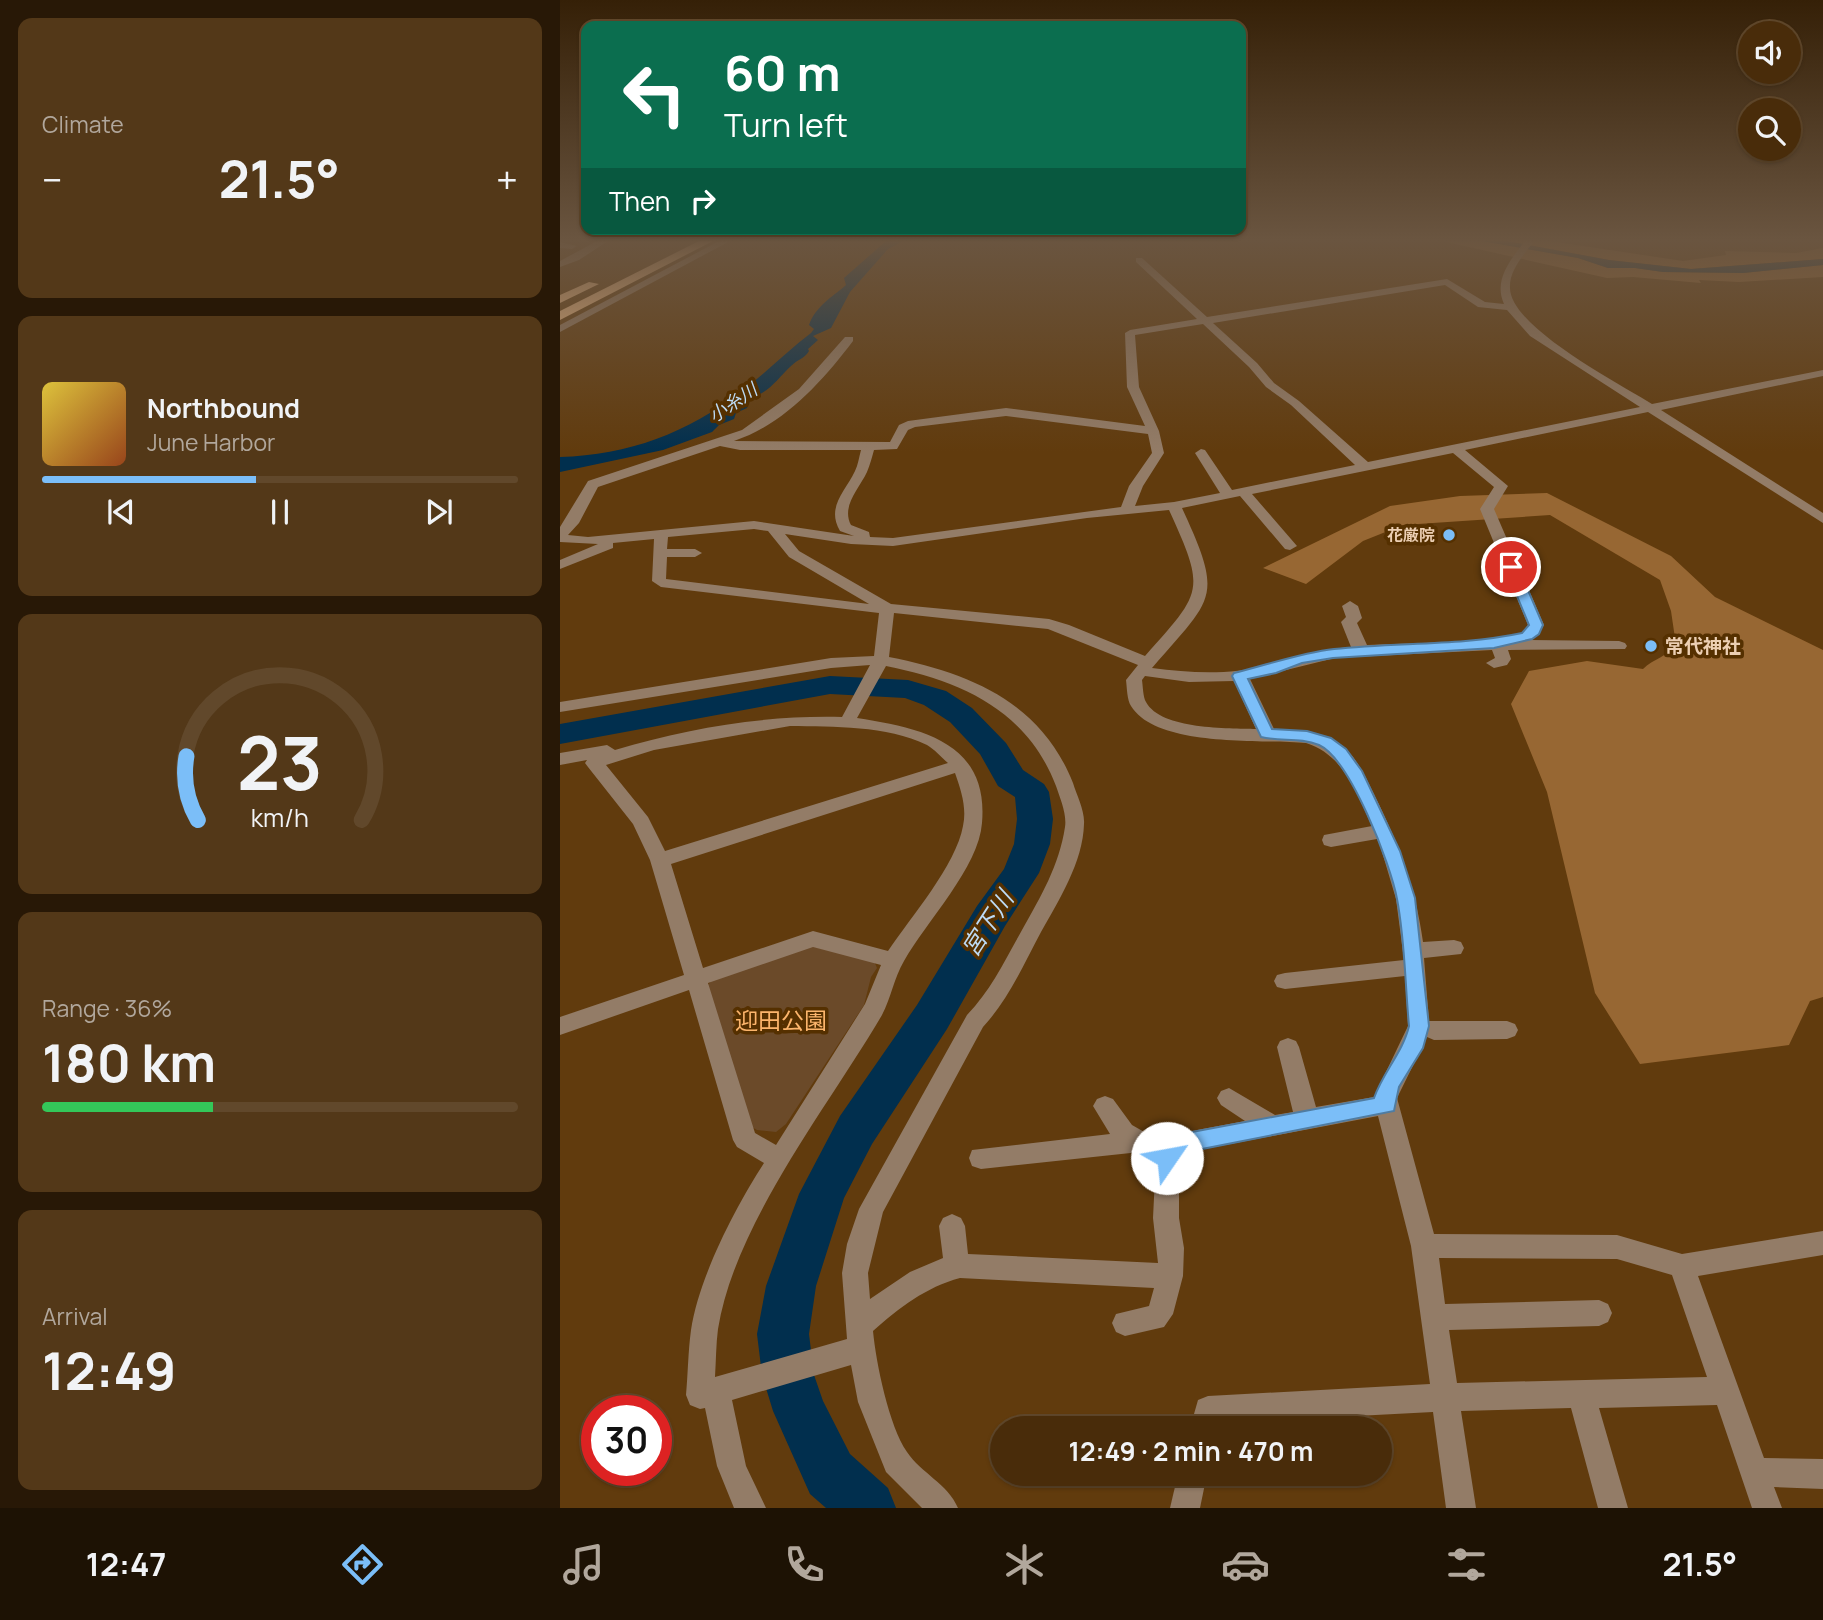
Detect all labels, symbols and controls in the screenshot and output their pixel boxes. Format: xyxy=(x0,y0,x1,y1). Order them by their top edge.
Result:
map controls xyxy=(1738,21,1801,161)
button: sound xyxy=(1738,21,1801,84)
text: 60 m xyxy=(724,39,841,106)
icon: left xyxy=(609,49,700,140)
button: search xyxy=(1738,98,1801,161)
text: Turn left xyxy=(724,103,848,147)
text: Climate xyxy=(42,108,124,140)
text: 21.5° xyxy=(219,143,340,214)
text: − xyxy=(42,153,63,205)
text: + xyxy=(496,153,518,205)
icon: right xyxy=(684,182,722,220)
text: Then xyxy=(609,183,670,219)
water label: 小糸川 xyxy=(703,376,763,427)
text: Northbound xyxy=(147,390,300,426)
text: June Harbor xyxy=(147,426,275,458)
icon: previous xyxy=(102,493,140,531)
icon: pause xyxy=(261,493,299,531)
icon: next xyxy=(420,493,458,531)
place label: 花厳院 xyxy=(1387,524,1435,546)
marker: 花厳院 xyxy=(1441,527,1457,543)
pin xyxy=(1481,537,1541,597)
icon: arrive xyxy=(1492,548,1530,586)
place label: 常代神社 xyxy=(1665,633,1741,659)
marker: 常代神社 xyxy=(1643,638,1659,654)
text: 23 xyxy=(237,712,323,812)
text: km/h xyxy=(251,800,309,835)
water label: 宮下川 xyxy=(953,881,1022,962)
text: Range · 36% xyxy=(42,992,172,1024)
park label: 迎田公園 xyxy=(735,1004,827,1036)
text: 180 km xyxy=(42,1027,216,1098)
position arrow xyxy=(1130,1121,1204,1195)
text: Arrival xyxy=(42,1300,108,1332)
text: 12:49 xyxy=(42,1335,176,1406)
speed limit sign: 30 xyxy=(581,1395,672,1486)
text: 12:49 · 2 min · 470 m xyxy=(1069,1433,1313,1469)
icon: directions xyxy=(338,1540,387,1589)
icon: music xyxy=(559,1540,608,1589)
icon: phone xyxy=(780,1540,829,1589)
icon: climate xyxy=(1000,1540,1049,1589)
icon: car xyxy=(1221,1540,1270,1589)
icon: filters xyxy=(1442,1540,1491,1589)
text: 12:47 xyxy=(86,1542,166,1586)
text: 21.5° xyxy=(1662,1542,1737,1586)

